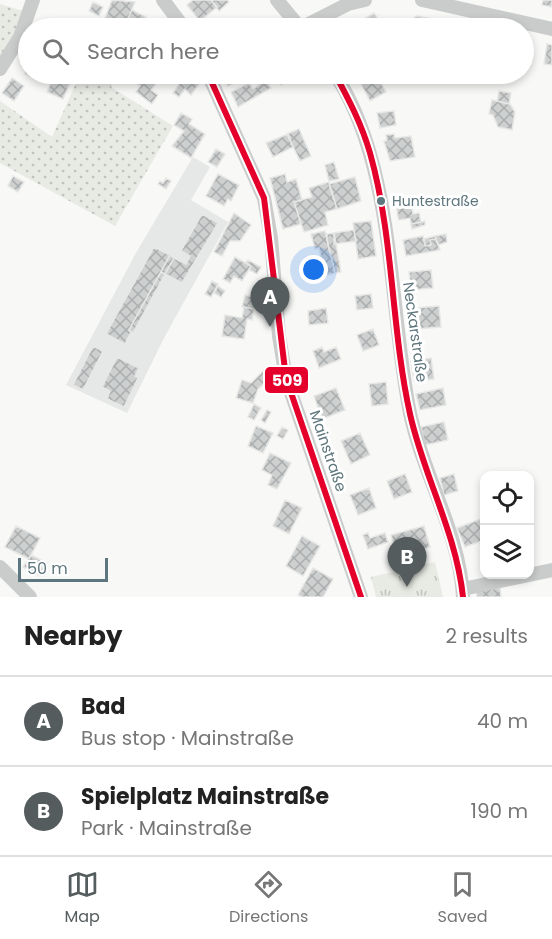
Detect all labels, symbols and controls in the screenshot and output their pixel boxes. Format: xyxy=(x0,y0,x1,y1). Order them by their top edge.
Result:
search box xyxy=(18,18,534,84)
icon: search xyxy=(39,35,72,68)
text: Search here xyxy=(87,36,220,67)
place label: Huntestraße xyxy=(392,191,479,211)
marker: Huntestraße xyxy=(375,195,387,207)
your location xyxy=(299,255,328,284)
pin: A xyxy=(250,278,290,327)
street label: Neckarstraße xyxy=(398,280,433,383)
line badge: 509 xyxy=(264,366,309,394)
text: 509 xyxy=(272,369,302,392)
street label: Mainstraße xyxy=(305,407,352,494)
map controls xyxy=(480,471,534,579)
button: locate xyxy=(480,471,534,525)
button: layers xyxy=(480,525,534,579)
pin: B xyxy=(388,538,426,587)
scale bar xyxy=(18,555,108,582)
text: 50 m xyxy=(27,557,68,580)
text: Nearby xyxy=(24,618,122,654)
text: 2 results xyxy=(445,622,528,650)
text: Bad xyxy=(81,691,125,722)
text: A xyxy=(36,707,51,735)
text: 40 m xyxy=(477,707,528,735)
text: Bus stop · Mainstraße xyxy=(81,724,294,752)
text: Spielplatz Mainstraße xyxy=(81,781,329,812)
text: B xyxy=(37,797,50,825)
text: 190 m xyxy=(471,797,528,825)
text: Park · Mainstraße xyxy=(81,814,252,842)
tab: Map xyxy=(65,868,100,929)
tab: Directions xyxy=(229,868,308,929)
tab: Saved xyxy=(438,868,487,929)

